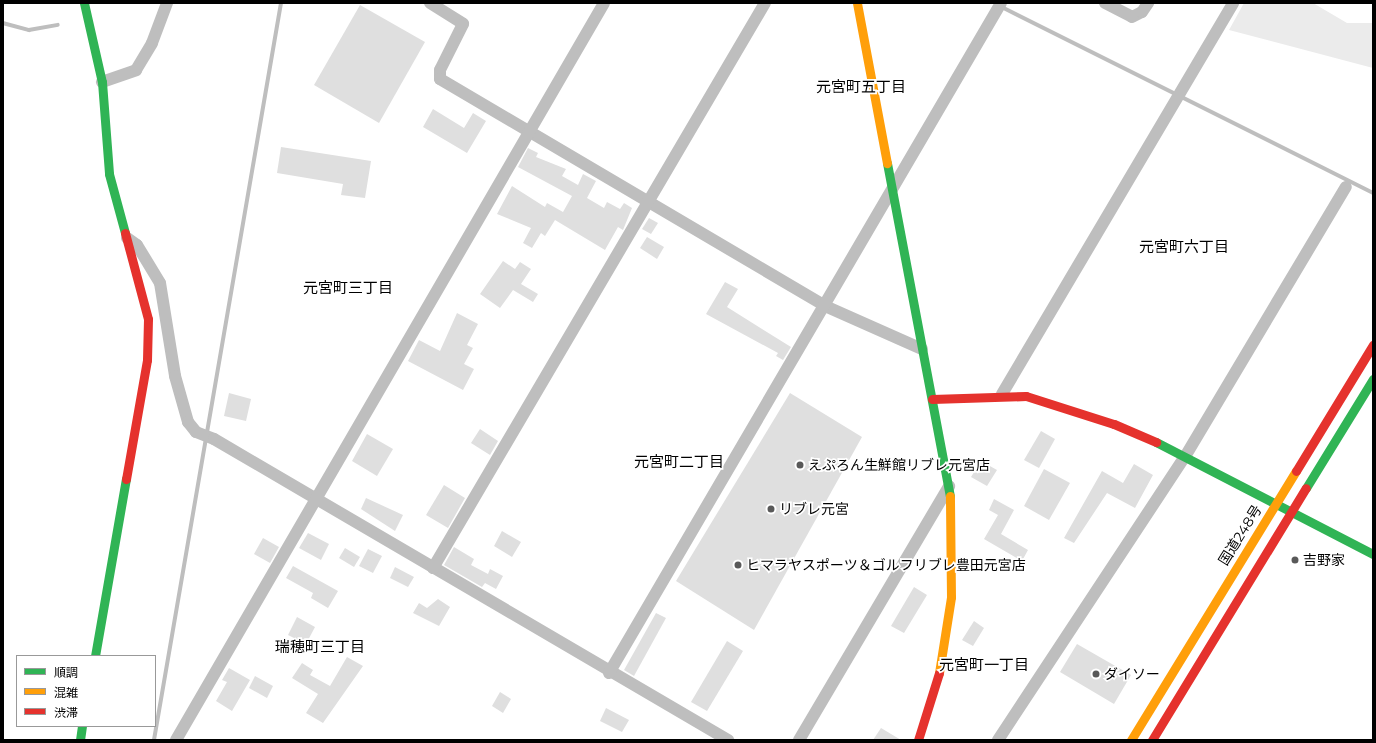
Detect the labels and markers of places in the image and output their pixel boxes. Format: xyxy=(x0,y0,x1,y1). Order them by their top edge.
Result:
place label: えぷろん生鮮館リブレ元宮店 xyxy=(808,457,990,473)
marker: えぷろん生鮮館リブレ元宮店 xyxy=(795,460,805,470)
place label: リブレ元宮 xyxy=(779,501,849,517)
marker: リブレ元宮 xyxy=(766,504,776,514)
place label: 吉野家 xyxy=(1303,552,1345,568)
marker: 吉野家 xyxy=(1290,555,1300,565)
place label: ヒマラヤスポーツ＆ゴルフリブレ豊田元宮店 xyxy=(746,557,1026,573)
marker: ヒマラヤスポーツ＆ゴルフリブレ豊田元宮店 xyxy=(733,560,743,570)
place label: ダイソー xyxy=(1104,666,1160,682)
marker: ダイソー xyxy=(1091,669,1101,679)

